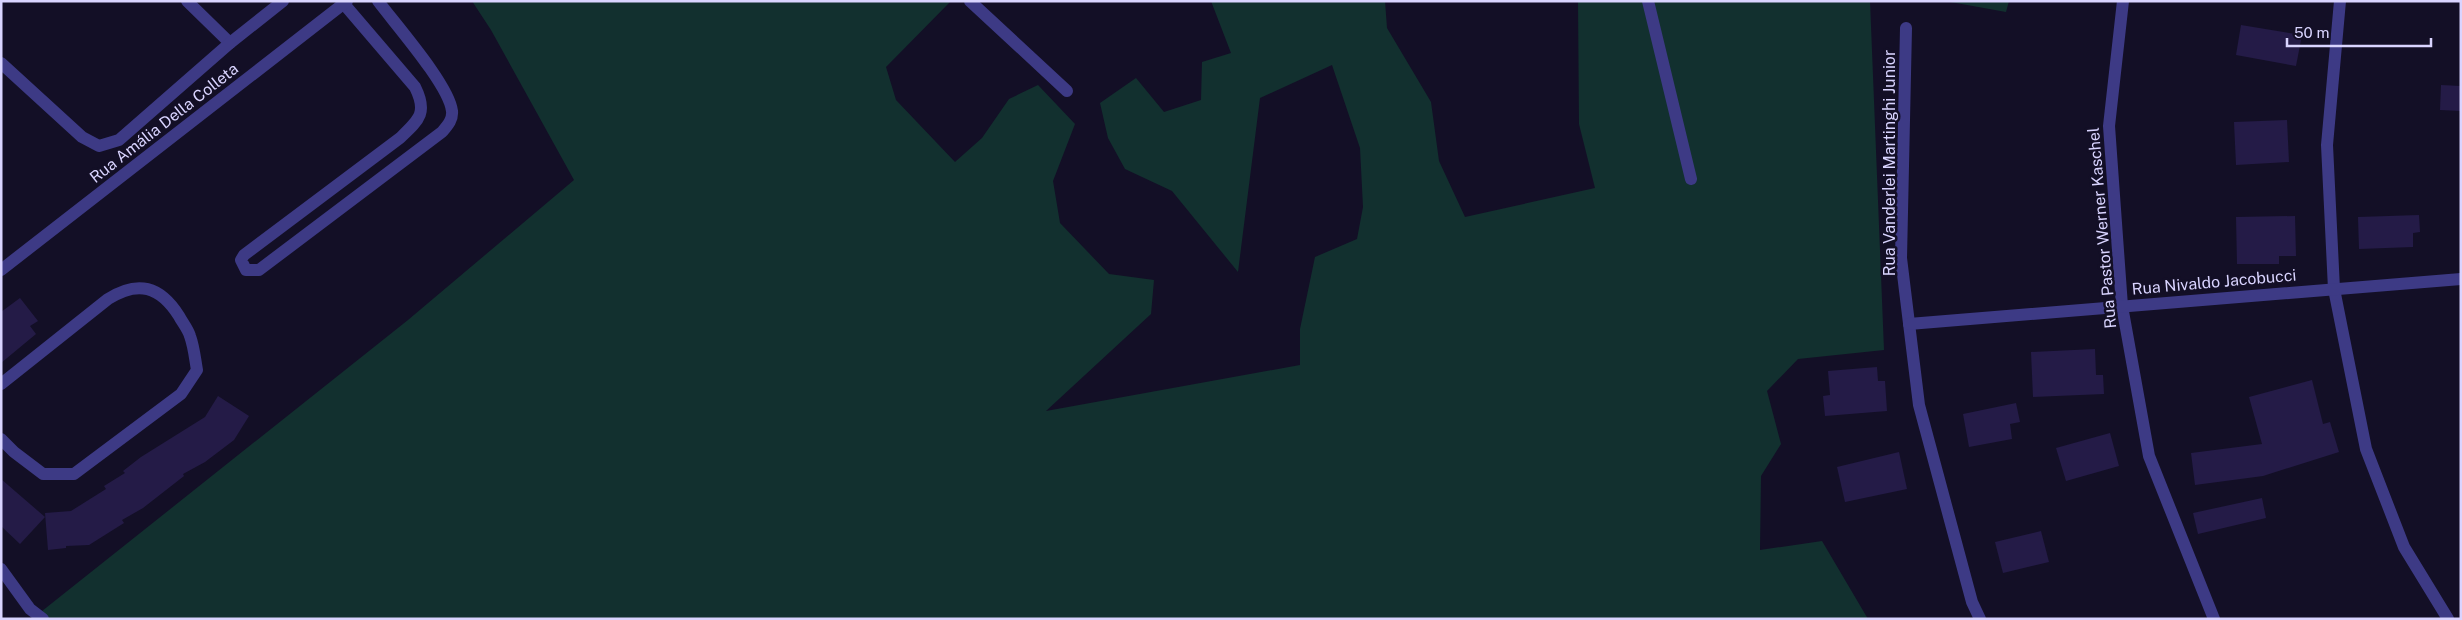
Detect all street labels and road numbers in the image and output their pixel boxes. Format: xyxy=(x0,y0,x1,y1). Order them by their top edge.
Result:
street label: Rua Vanderlei Martinghi Junior xyxy=(1880,50,1899,276)
street label: Rua Amália Della Colleta xyxy=(86,59,242,187)
street label: Rua Pastor Werner Kaschel xyxy=(2084,126,2120,329)
street label: Rua Nivaldo Jacobucci xyxy=(2131,265,2297,299)

